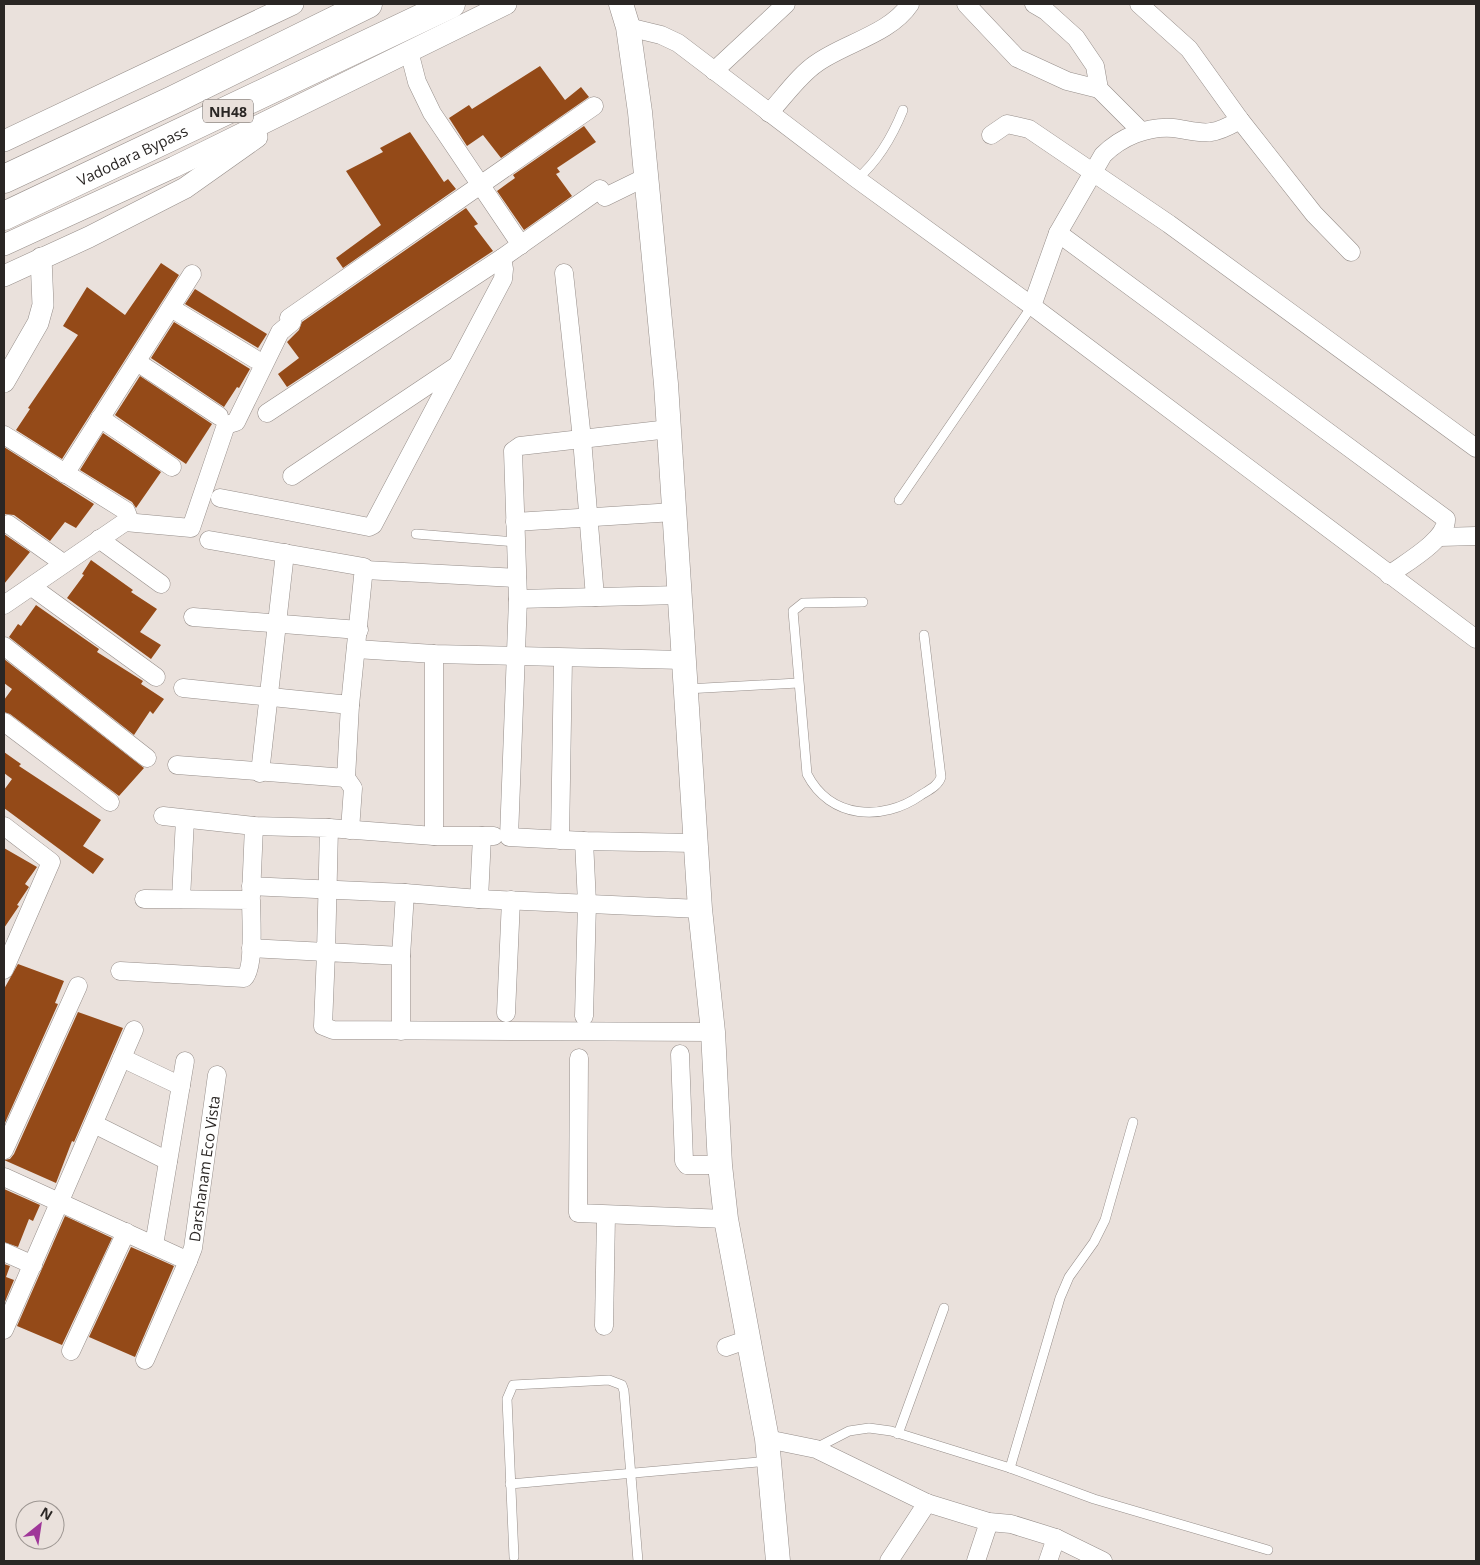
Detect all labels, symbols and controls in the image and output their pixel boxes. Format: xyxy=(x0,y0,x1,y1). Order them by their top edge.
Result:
road number: NH48 xyxy=(203,100,253,122)
street label: Vadodara Bypass xyxy=(74,120,191,190)
street label: Darshanam Eco Vista xyxy=(184,1094,224,1243)
north arrow xyxy=(15,1500,65,1550)
text: N xyxy=(37,1502,56,1524)

